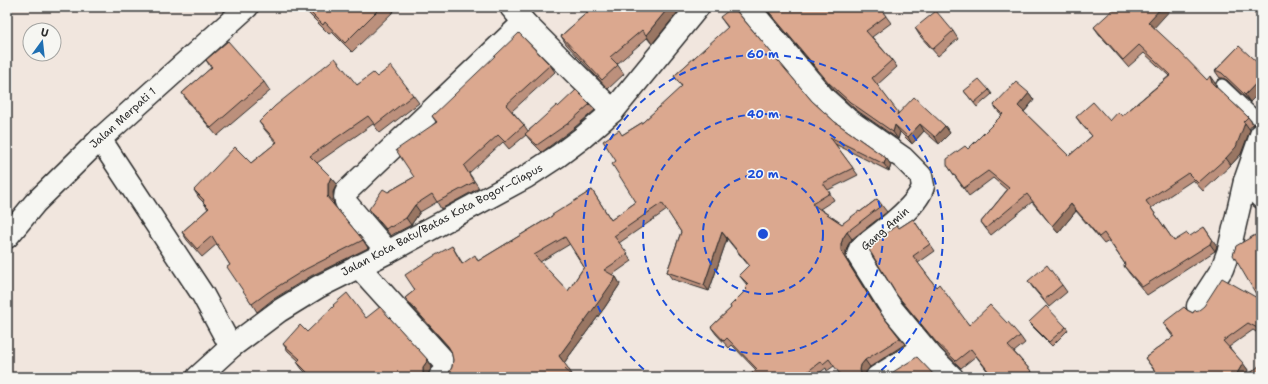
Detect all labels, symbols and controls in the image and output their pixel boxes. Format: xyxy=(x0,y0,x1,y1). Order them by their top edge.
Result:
north arrow xyxy=(22,22,62,62)
text: U xyxy=(39,25,50,41)
text: 60 m xyxy=(747,46,779,62)
street label: Jalan Merpati 1 xyxy=(87,84,159,152)
text: 40 m xyxy=(747,106,779,122)
street label: Jalan Kota Batu/Batas Kota Bogor–Ciapus xyxy=(339,160,545,280)
text: 20 m xyxy=(747,166,779,182)
street label: Gang Amin xyxy=(858,204,912,254)
centre of rings xyxy=(756,227,770,241)

